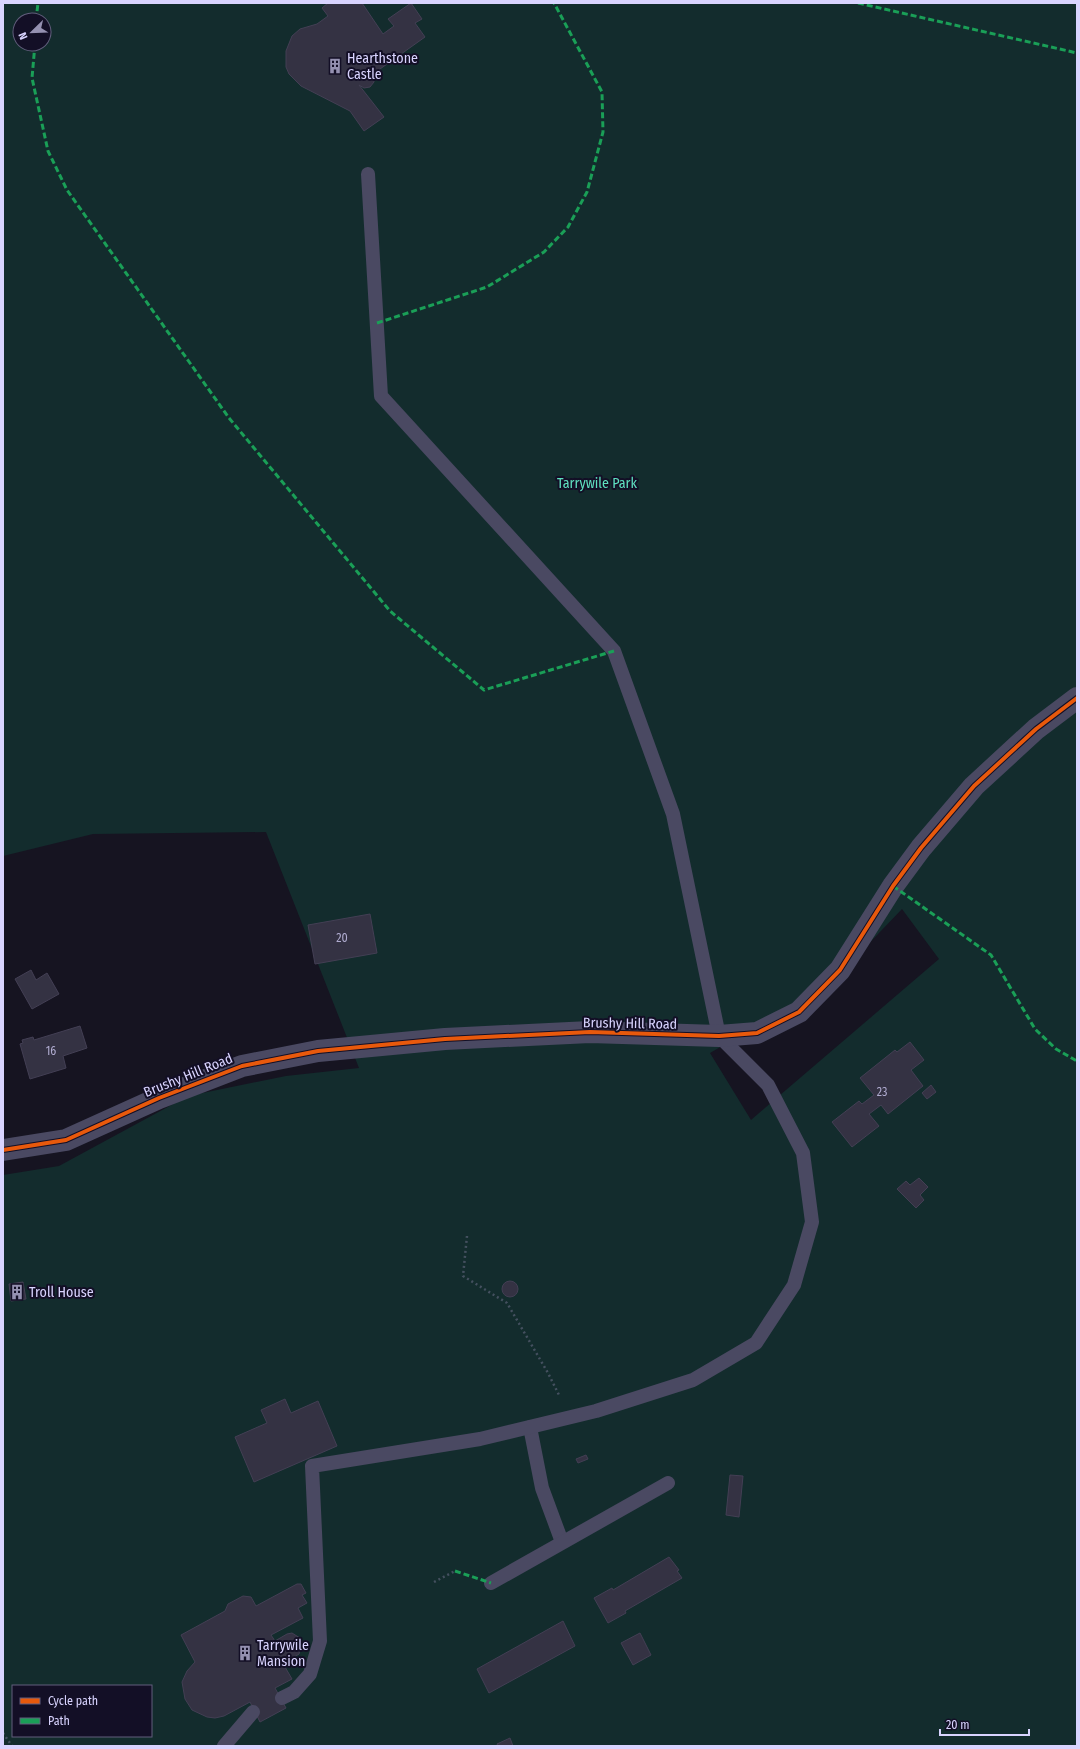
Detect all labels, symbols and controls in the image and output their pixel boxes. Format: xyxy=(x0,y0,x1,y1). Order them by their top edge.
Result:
north arrow xyxy=(12,12,52,52)
text: N xyxy=(16,30,31,41)
place label: Hearthstone Castle xyxy=(347,50,418,83)
building icon: Hearthstone Castle xyxy=(326,57,344,75)
park label: Tarrywile Park xyxy=(557,475,637,492)
house number: 20 xyxy=(336,931,348,945)
street label: Brushy Hill Road xyxy=(583,1014,677,1033)
house number: 16 xyxy=(46,1044,56,1058)
street label: Brushy Hill Road xyxy=(141,1050,235,1101)
house number: 23 xyxy=(877,1085,887,1099)
building icon: Troll House xyxy=(8,1283,26,1301)
place label: Troll House xyxy=(29,1284,94,1301)
place label: Tarrywile Mansion xyxy=(257,1637,309,1670)
building icon: Tarrywile Mansion xyxy=(236,1644,254,1662)
legend xyxy=(12,1685,152,1737)
text: Cycle path xyxy=(48,1694,98,1708)
scale bar xyxy=(940,1711,1029,1737)
text: Path xyxy=(48,1714,70,1728)
text: 20 m xyxy=(946,1718,970,1732)

